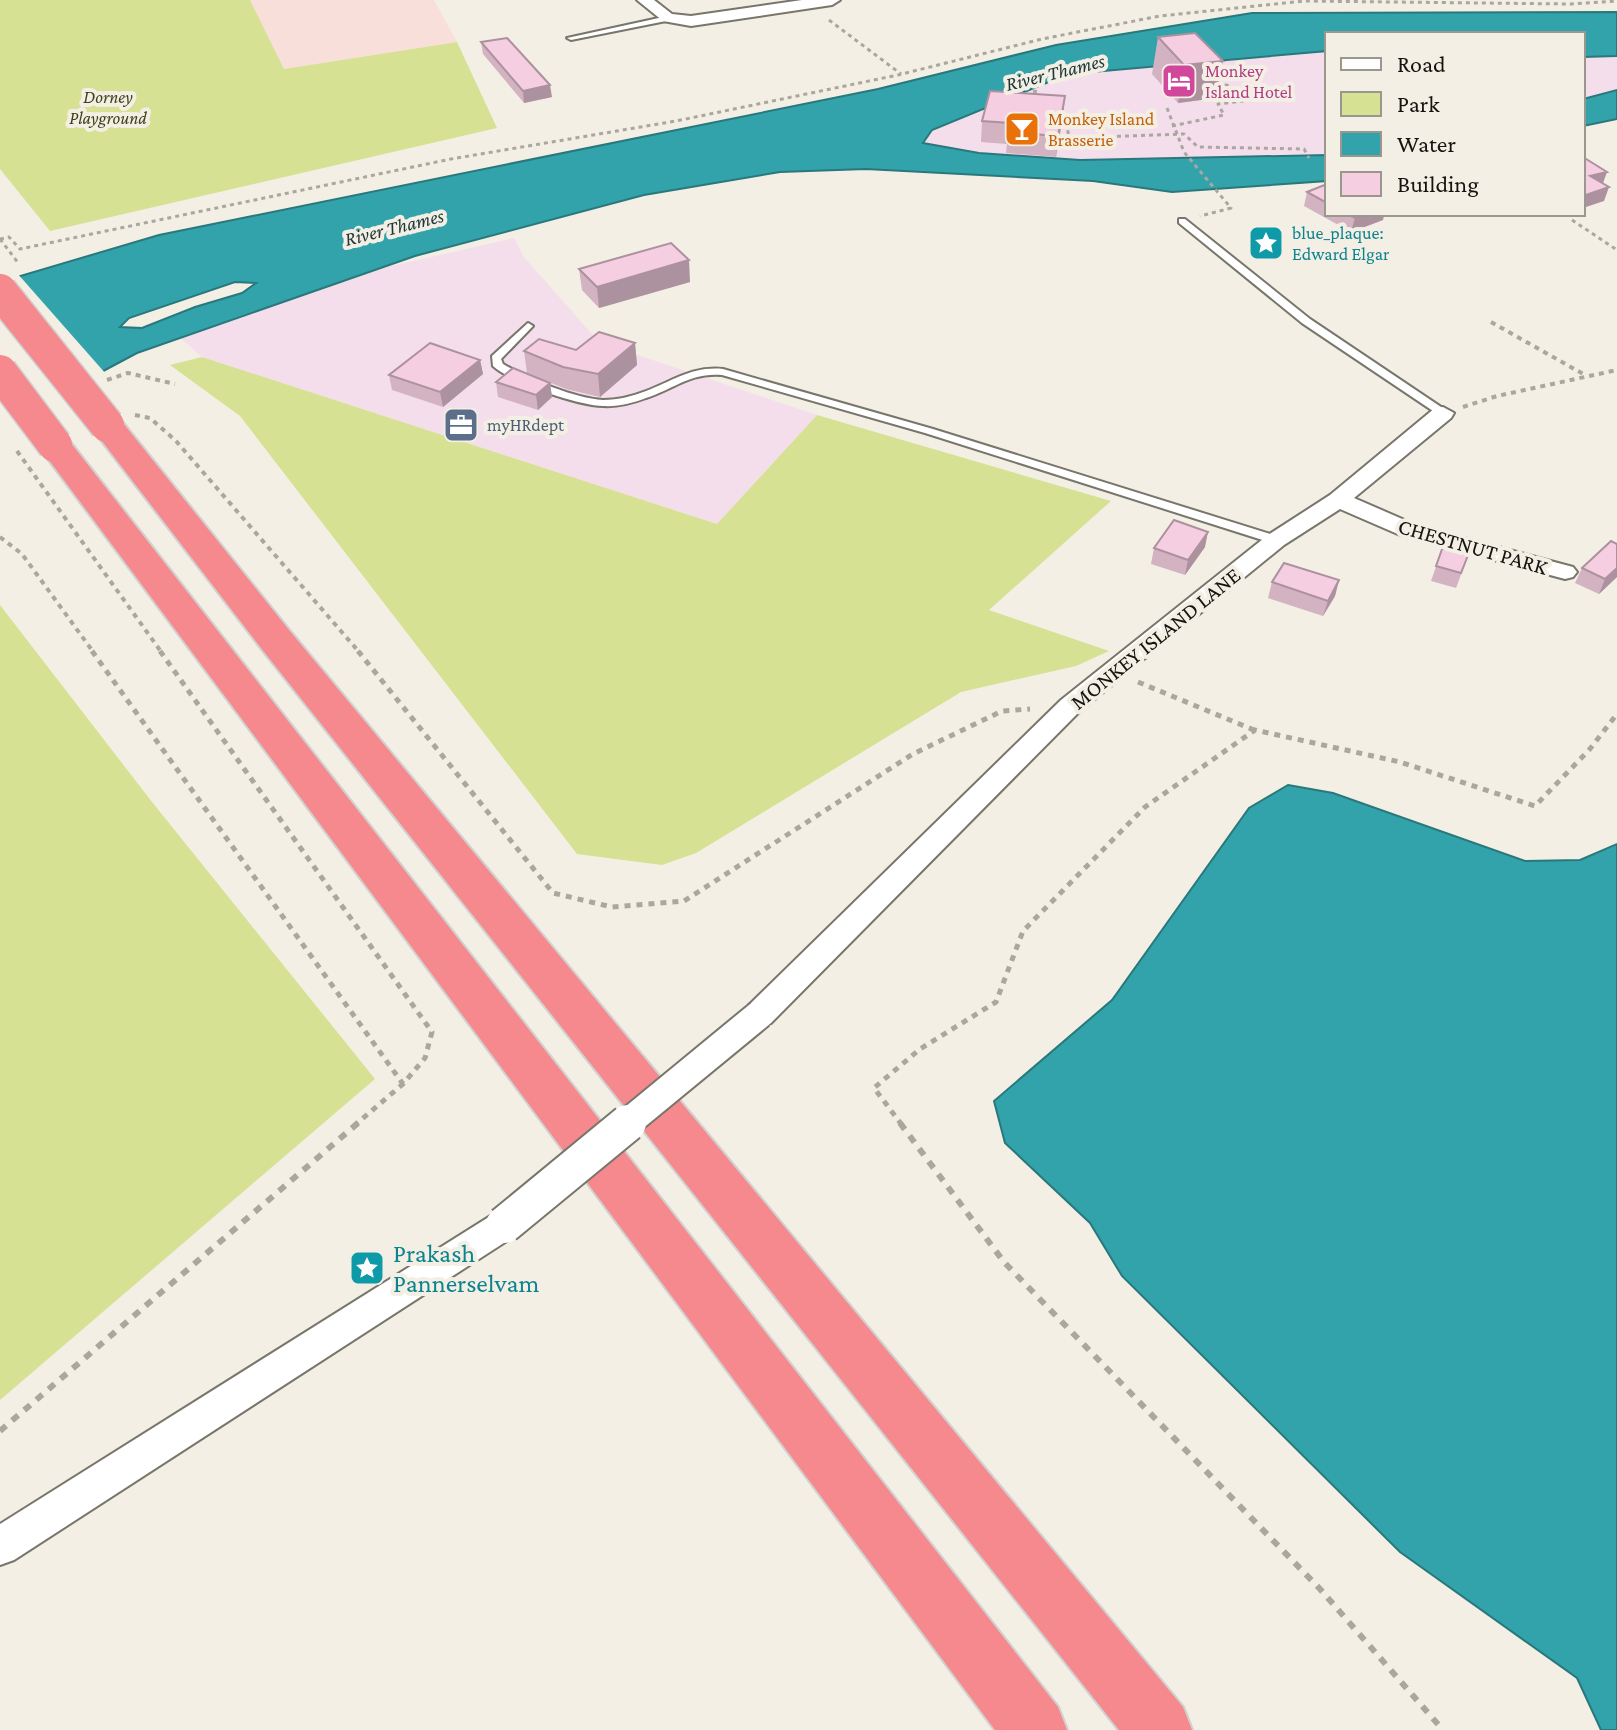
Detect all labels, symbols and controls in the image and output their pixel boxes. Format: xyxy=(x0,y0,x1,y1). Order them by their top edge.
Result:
legend xyxy=(1325,32,1585,216)
water label: River Thames xyxy=(1003,49,1108,95)
text: Road xyxy=(1397,50,1446,77)
place label: Monkey Island Hotel xyxy=(1205,61,1293,102)
hotel icon: Monkey Island Hotel xyxy=(1160,62,1198,100)
park label: Dorney Playground xyxy=(69,87,147,128)
text: Park xyxy=(1397,90,1440,117)
place label: Monkey Island Brasserie xyxy=(1048,109,1155,150)
bar icon: Monkey Island Brasserie xyxy=(1003,110,1041,148)
text: Water xyxy=(1397,130,1456,157)
text: Building xyxy=(1397,170,1479,197)
water label: River Thames xyxy=(342,204,447,250)
place label: blue_plaque: Edward Elgar xyxy=(1292,223,1390,264)
place icon: blue_plaque: Edward Elgar xyxy=(1247,224,1285,262)
office icon: myHRdept xyxy=(442,406,480,444)
place label: myHRdept xyxy=(487,415,565,435)
street label: CHESTNUT PARK xyxy=(1395,513,1551,580)
street label: MONKEY ISLAND LANE xyxy=(1065,562,1245,715)
place label: Prakash Pannerselvam xyxy=(393,1239,539,1298)
place icon: Prakash Pannerselvam xyxy=(348,1249,386,1287)

